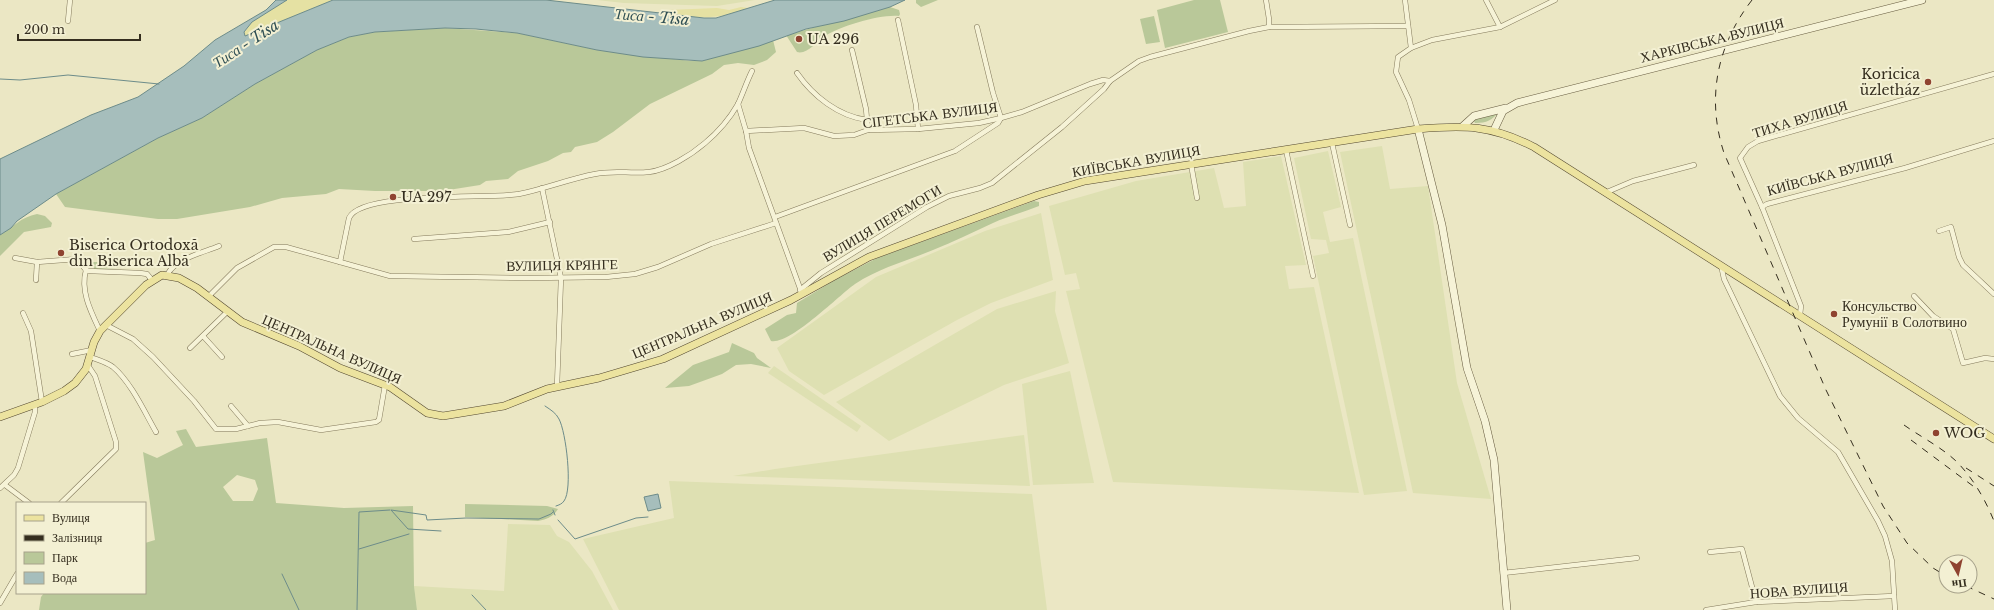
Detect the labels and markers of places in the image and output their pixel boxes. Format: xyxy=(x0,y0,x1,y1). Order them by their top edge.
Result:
place label: UA 296 xyxy=(807,30,859,48)
marker: UA 296 xyxy=(794,34,804,44)
place label: Koricica üzletház xyxy=(1860,65,1920,99)
marker: Koricica üzletház xyxy=(1923,77,1933,87)
place label: UA 297 xyxy=(401,188,452,206)
marker: UA 297 xyxy=(388,192,398,202)
place label: Biserica Ortodoxă din Biserica Albă xyxy=(69,236,199,270)
marker: Biserica Ortodoxă din Biserica Albă xyxy=(56,248,66,258)
place label: Консульство Румунії в Солотвино xyxy=(1842,297,1967,331)
marker: Консульство Румунії в Солотвино xyxy=(1829,309,1839,319)
place label: WOG xyxy=(1943,424,1985,442)
marker: WOG xyxy=(1931,428,1941,438)

